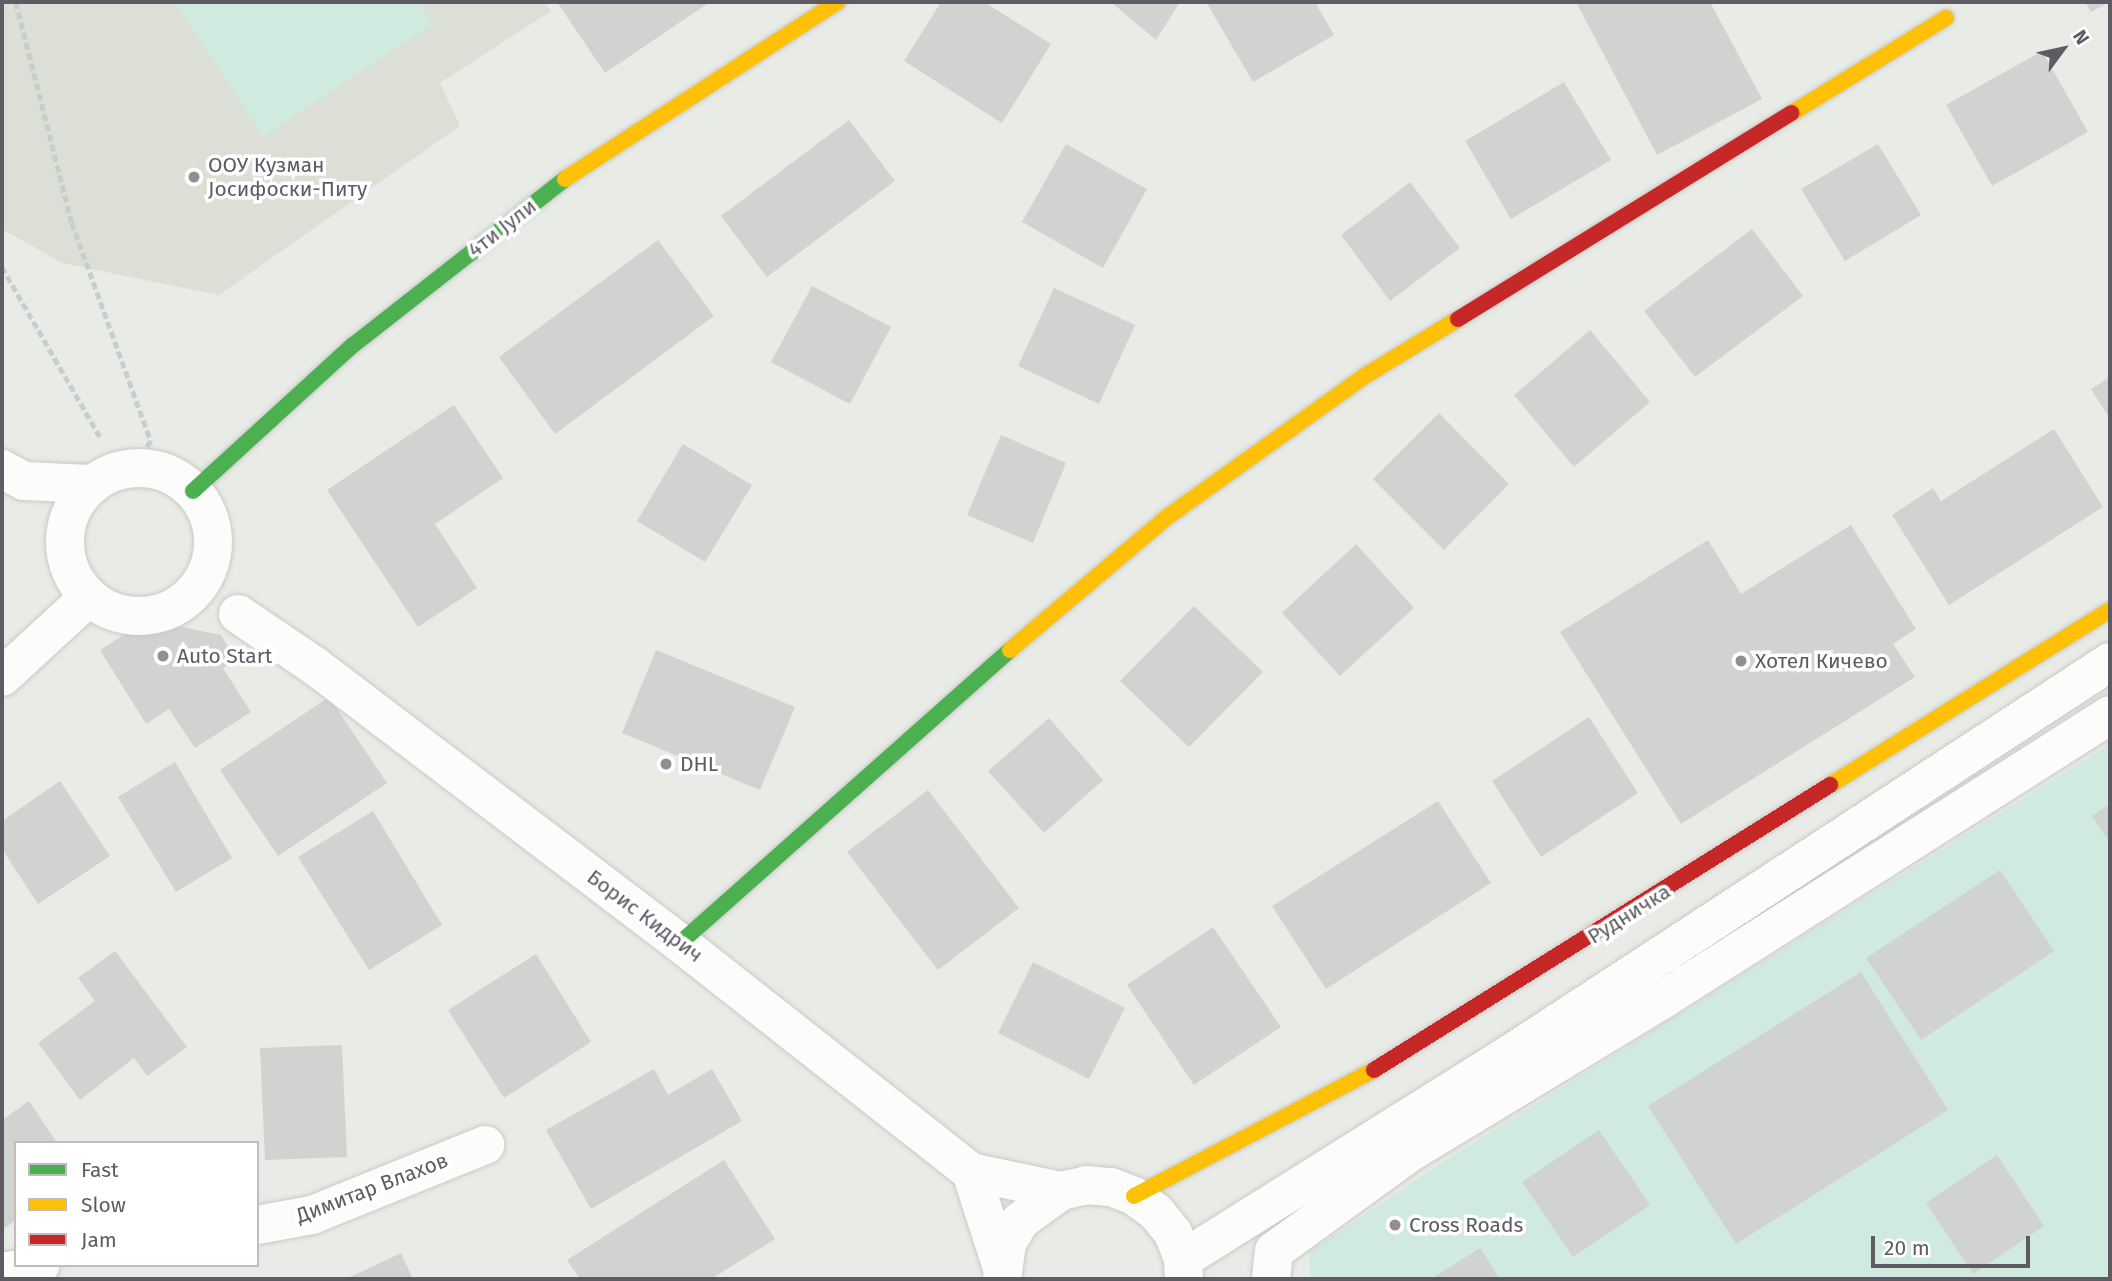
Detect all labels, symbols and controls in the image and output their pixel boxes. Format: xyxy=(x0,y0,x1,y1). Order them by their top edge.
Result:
north arrow xyxy=(2028,14,2098,84)
text: N xyxy=(2068,26,2094,49)
place label: ООУ Кузман Јосифоски-Питу xyxy=(208,152,367,202)
marker: ООУ Кузман Јосифоски-Питу xyxy=(186,169,202,185)
street label: 4ти Јули xyxy=(463,193,541,263)
place label: Auto Start xyxy=(177,643,272,669)
marker: Auto Start xyxy=(155,648,171,664)
place label: Хотел Кичево xyxy=(1755,648,1888,674)
marker: Хотел Кичево xyxy=(1733,653,1749,669)
place label: DHL xyxy=(680,751,718,777)
marker: DHL xyxy=(658,756,674,772)
street label: Борис Кидрич xyxy=(582,864,708,968)
street label: Рудничка xyxy=(1583,879,1675,949)
legend xyxy=(14,1141,259,1267)
street label: Димитар Влахов xyxy=(293,1147,451,1229)
text: Fast xyxy=(81,1157,119,1183)
text: Slow xyxy=(81,1192,126,1218)
place label: Cross Roads xyxy=(1409,1212,1523,1238)
marker: Cross Roads xyxy=(1387,1217,1403,1233)
scale bar xyxy=(1874,1222,2033,1266)
text: Jam xyxy=(81,1227,117,1253)
text: 20 m xyxy=(1884,1235,1930,1261)

